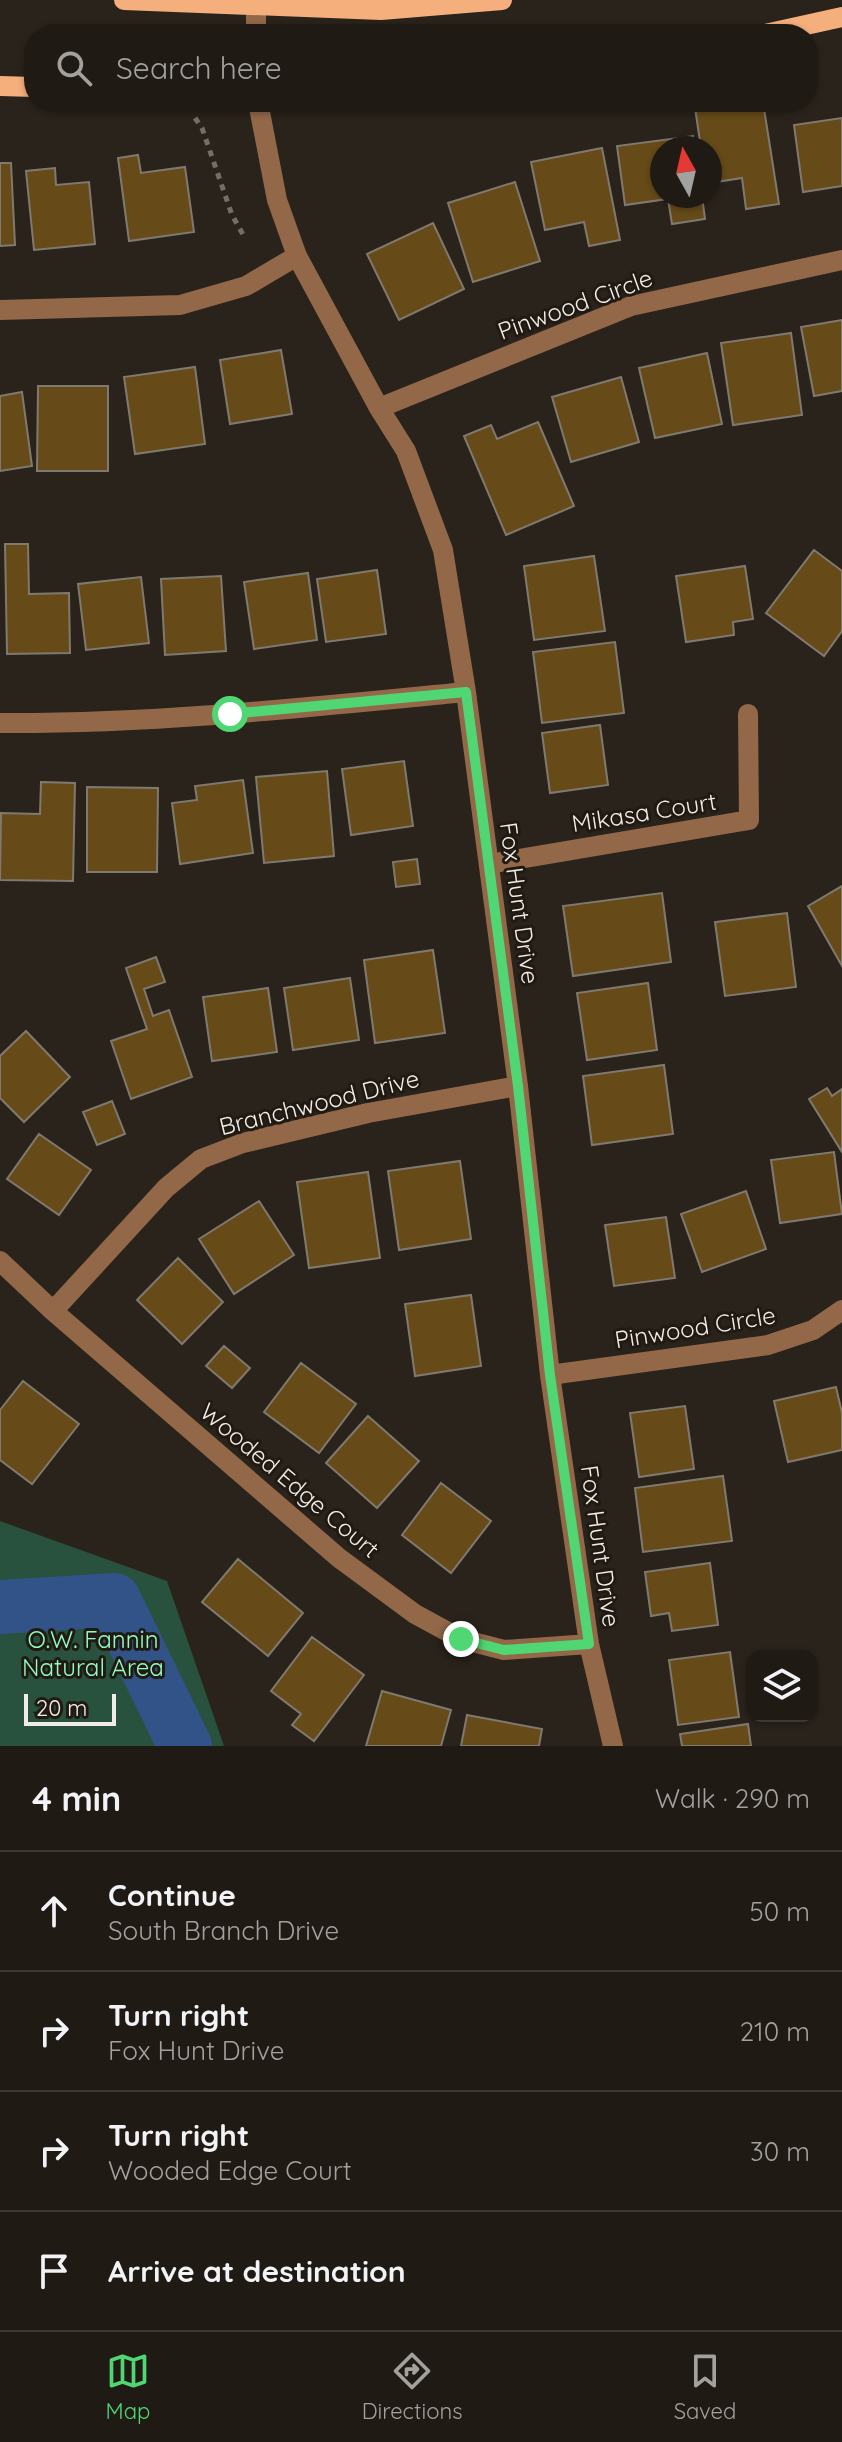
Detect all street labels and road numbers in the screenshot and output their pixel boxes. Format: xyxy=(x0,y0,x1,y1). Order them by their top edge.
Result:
street label: Pinwood Circle xyxy=(494,262,656,346)
street label: Mikasa Court xyxy=(570,786,718,838)
street label: Fox Hunt Drive xyxy=(494,820,546,986)
street label: Branchwood Drive xyxy=(216,1063,422,1141)
street label: Pinwood Circle xyxy=(613,1299,777,1355)
street label: Wooded Edge Court xyxy=(194,1396,386,1564)
street label: Fox Hunt Drive xyxy=(575,1463,627,1629)

